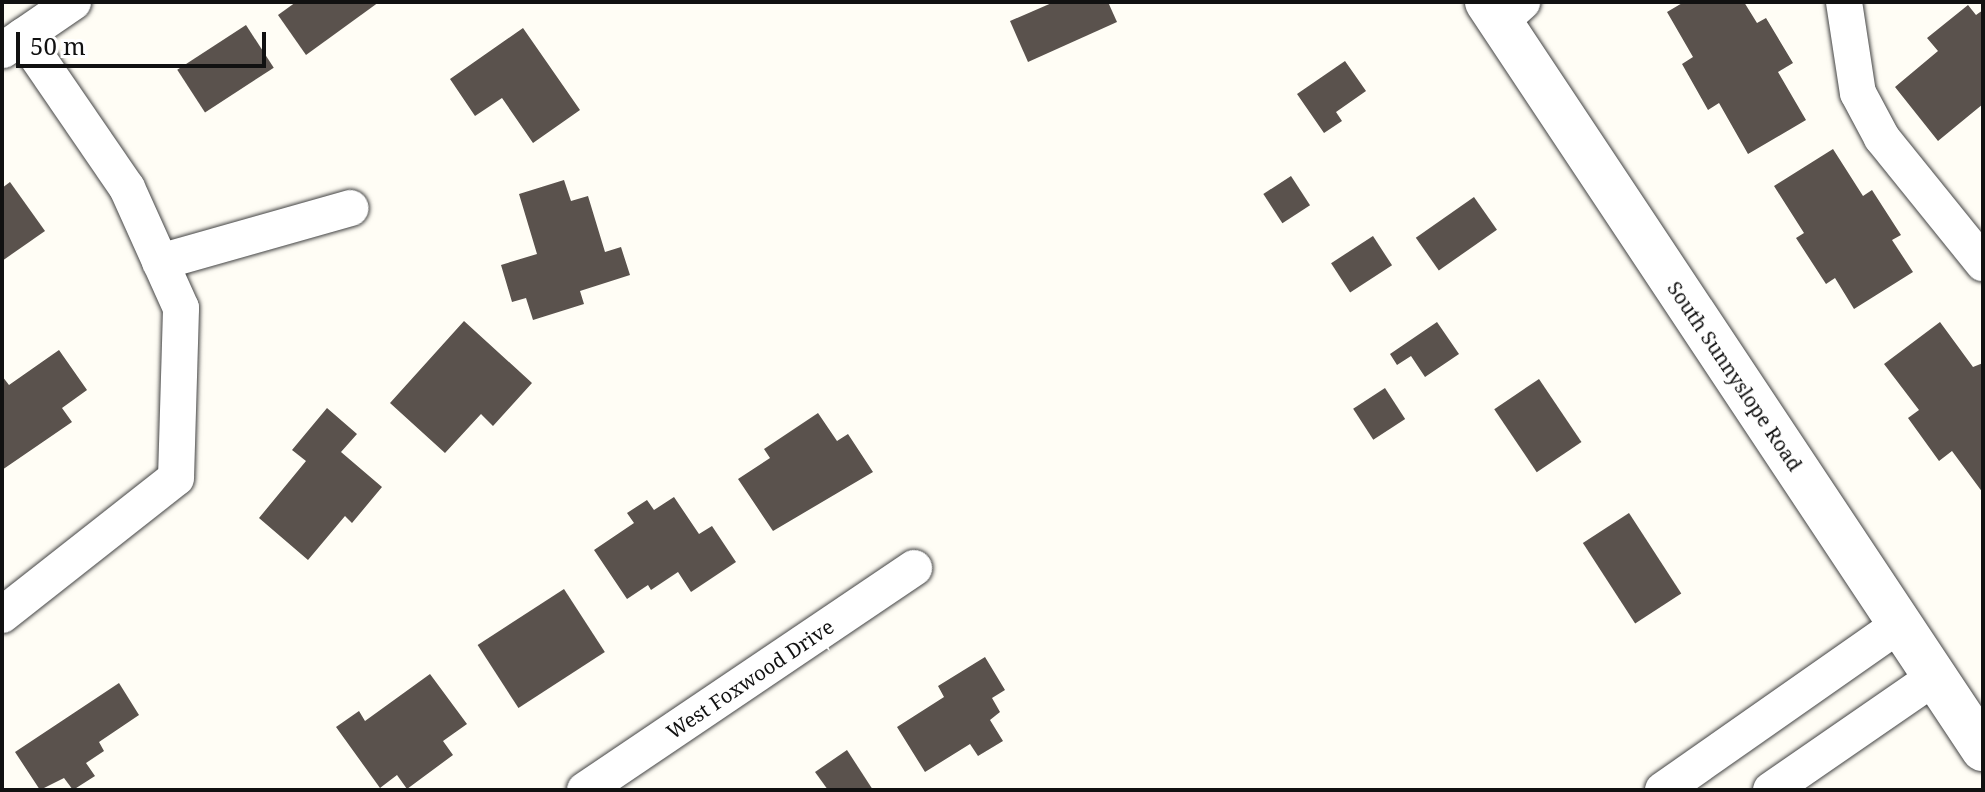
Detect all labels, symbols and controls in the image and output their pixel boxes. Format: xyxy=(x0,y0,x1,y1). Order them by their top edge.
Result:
scale bar xyxy=(20,16,270,66)
text: 50 m xyxy=(30,29,86,62)
street label: South Sunnyslope Road xyxy=(1663,277,1807,475)
street label: West Foxwood Drive xyxy=(662,614,838,744)

